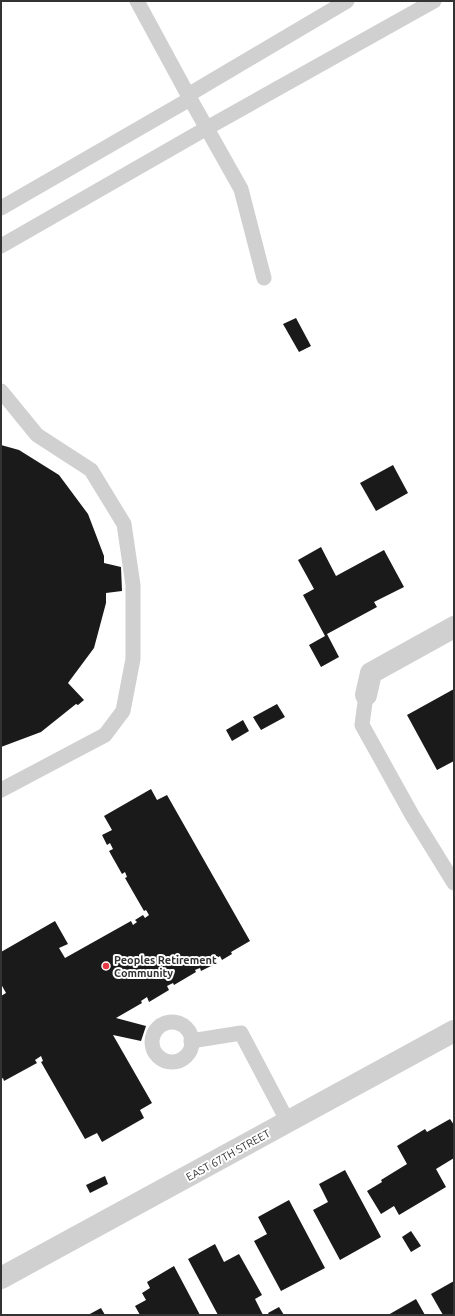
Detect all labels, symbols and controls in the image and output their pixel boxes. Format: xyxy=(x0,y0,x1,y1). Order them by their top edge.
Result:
place label: Peoples Retirement Community xyxy=(114,954,217,979)
marker: Peoples Retirement Community xyxy=(101,961,111,971)
street label: EAST 67TH STREET xyxy=(184,1127,272,1183)

